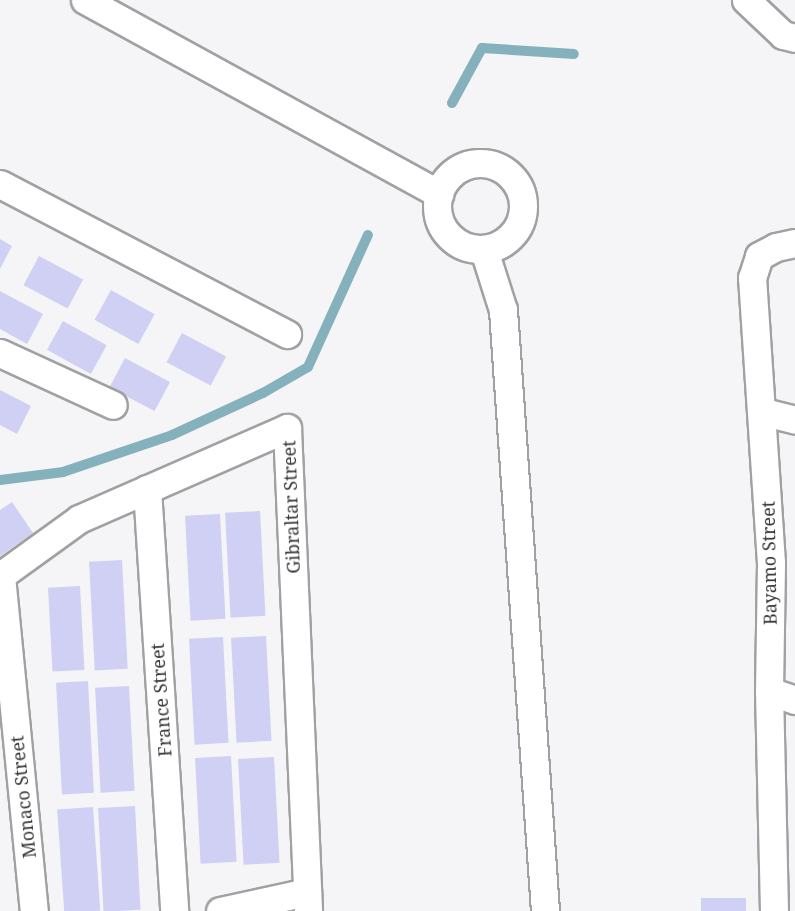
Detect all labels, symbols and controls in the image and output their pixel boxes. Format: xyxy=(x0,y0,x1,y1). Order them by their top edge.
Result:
street label: Gibraltar Street xyxy=(278,440,304,574)
street label: Bayamo Street xyxy=(757,501,781,625)
street label: France Street xyxy=(146,642,176,758)
street label: Monaco Street xyxy=(6,735,40,859)

